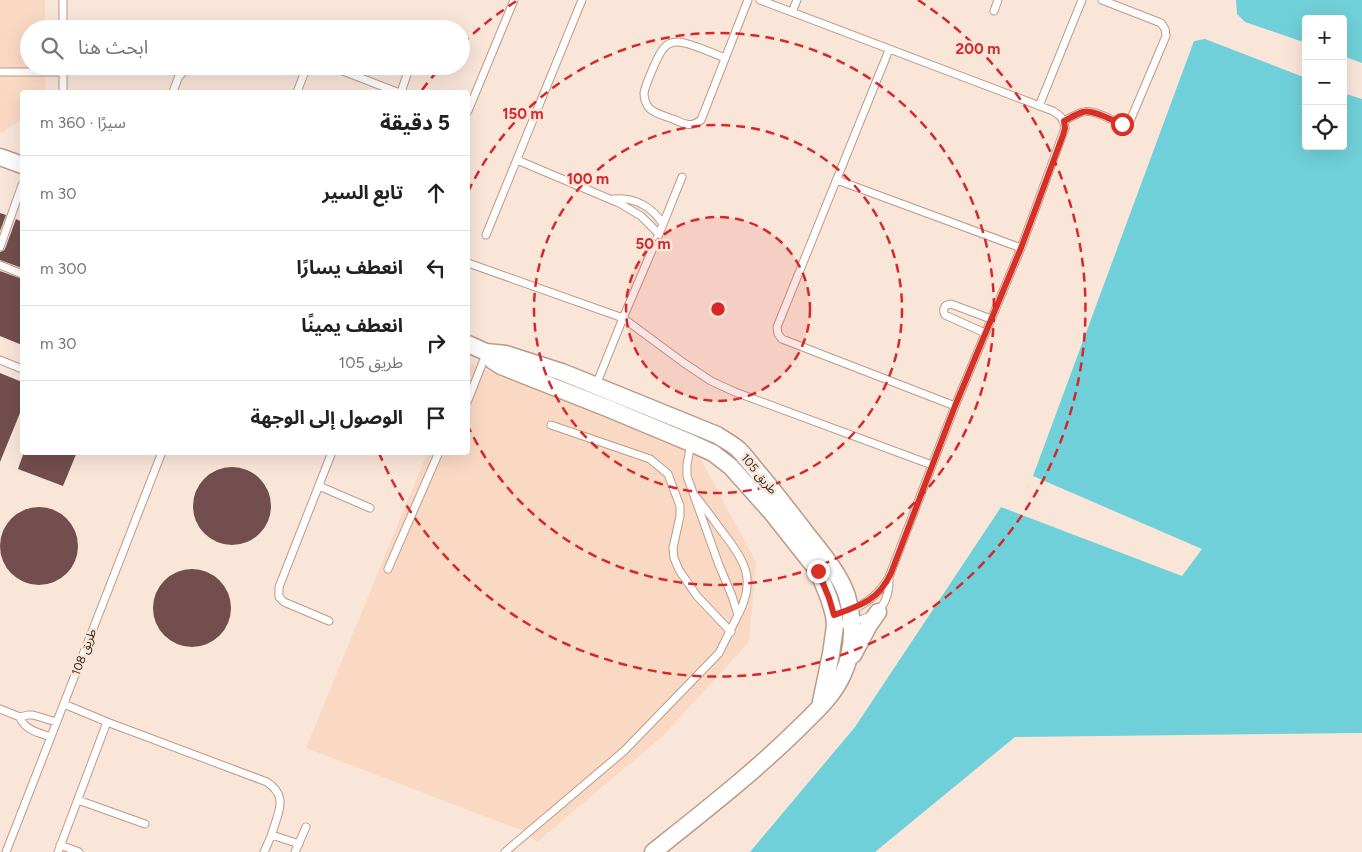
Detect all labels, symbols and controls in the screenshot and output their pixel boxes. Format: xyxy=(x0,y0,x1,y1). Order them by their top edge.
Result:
map controls xyxy=(1302,15,1347,150)
button: + xyxy=(1302,15,1347,60)
search box xyxy=(20,20,470,75)
icon: search xyxy=(38,34,66,62)
text: ابحث هنا xyxy=(78,36,148,59)
text: 200 m xyxy=(956,40,1000,58)
button: − xyxy=(1302,60,1347,105)
text: 150 m xyxy=(502,105,544,123)
button: locate xyxy=(1302,105,1347,150)
text: 5 دقيقة xyxy=(380,110,450,135)
text: سيرًا · 360 m xyxy=(40,113,126,132)
route start xyxy=(1111,113,1134,136)
text: 100 m xyxy=(567,170,609,188)
icon: ahead xyxy=(422,179,450,207)
text: تابع السير xyxy=(322,181,403,204)
text: 30 m xyxy=(40,184,77,203)
text: 50 m xyxy=(635,235,671,253)
icon: left xyxy=(422,254,450,282)
text: انعطف يسارًا xyxy=(296,256,403,279)
text: 300 m xyxy=(40,259,87,278)
centre of rings xyxy=(709,300,727,318)
text: انعطف يمينًا xyxy=(301,314,403,337)
icon: right xyxy=(422,329,450,357)
text: 30 m xyxy=(40,334,77,353)
text: طريق 105 xyxy=(339,353,403,372)
icon: arrive xyxy=(422,404,450,432)
text: الوصول إلى الوجهة xyxy=(250,406,403,429)
street label: طريق 105 xyxy=(737,451,780,498)
route end xyxy=(807,560,830,583)
street label: طريق 108 xyxy=(69,627,100,678)

